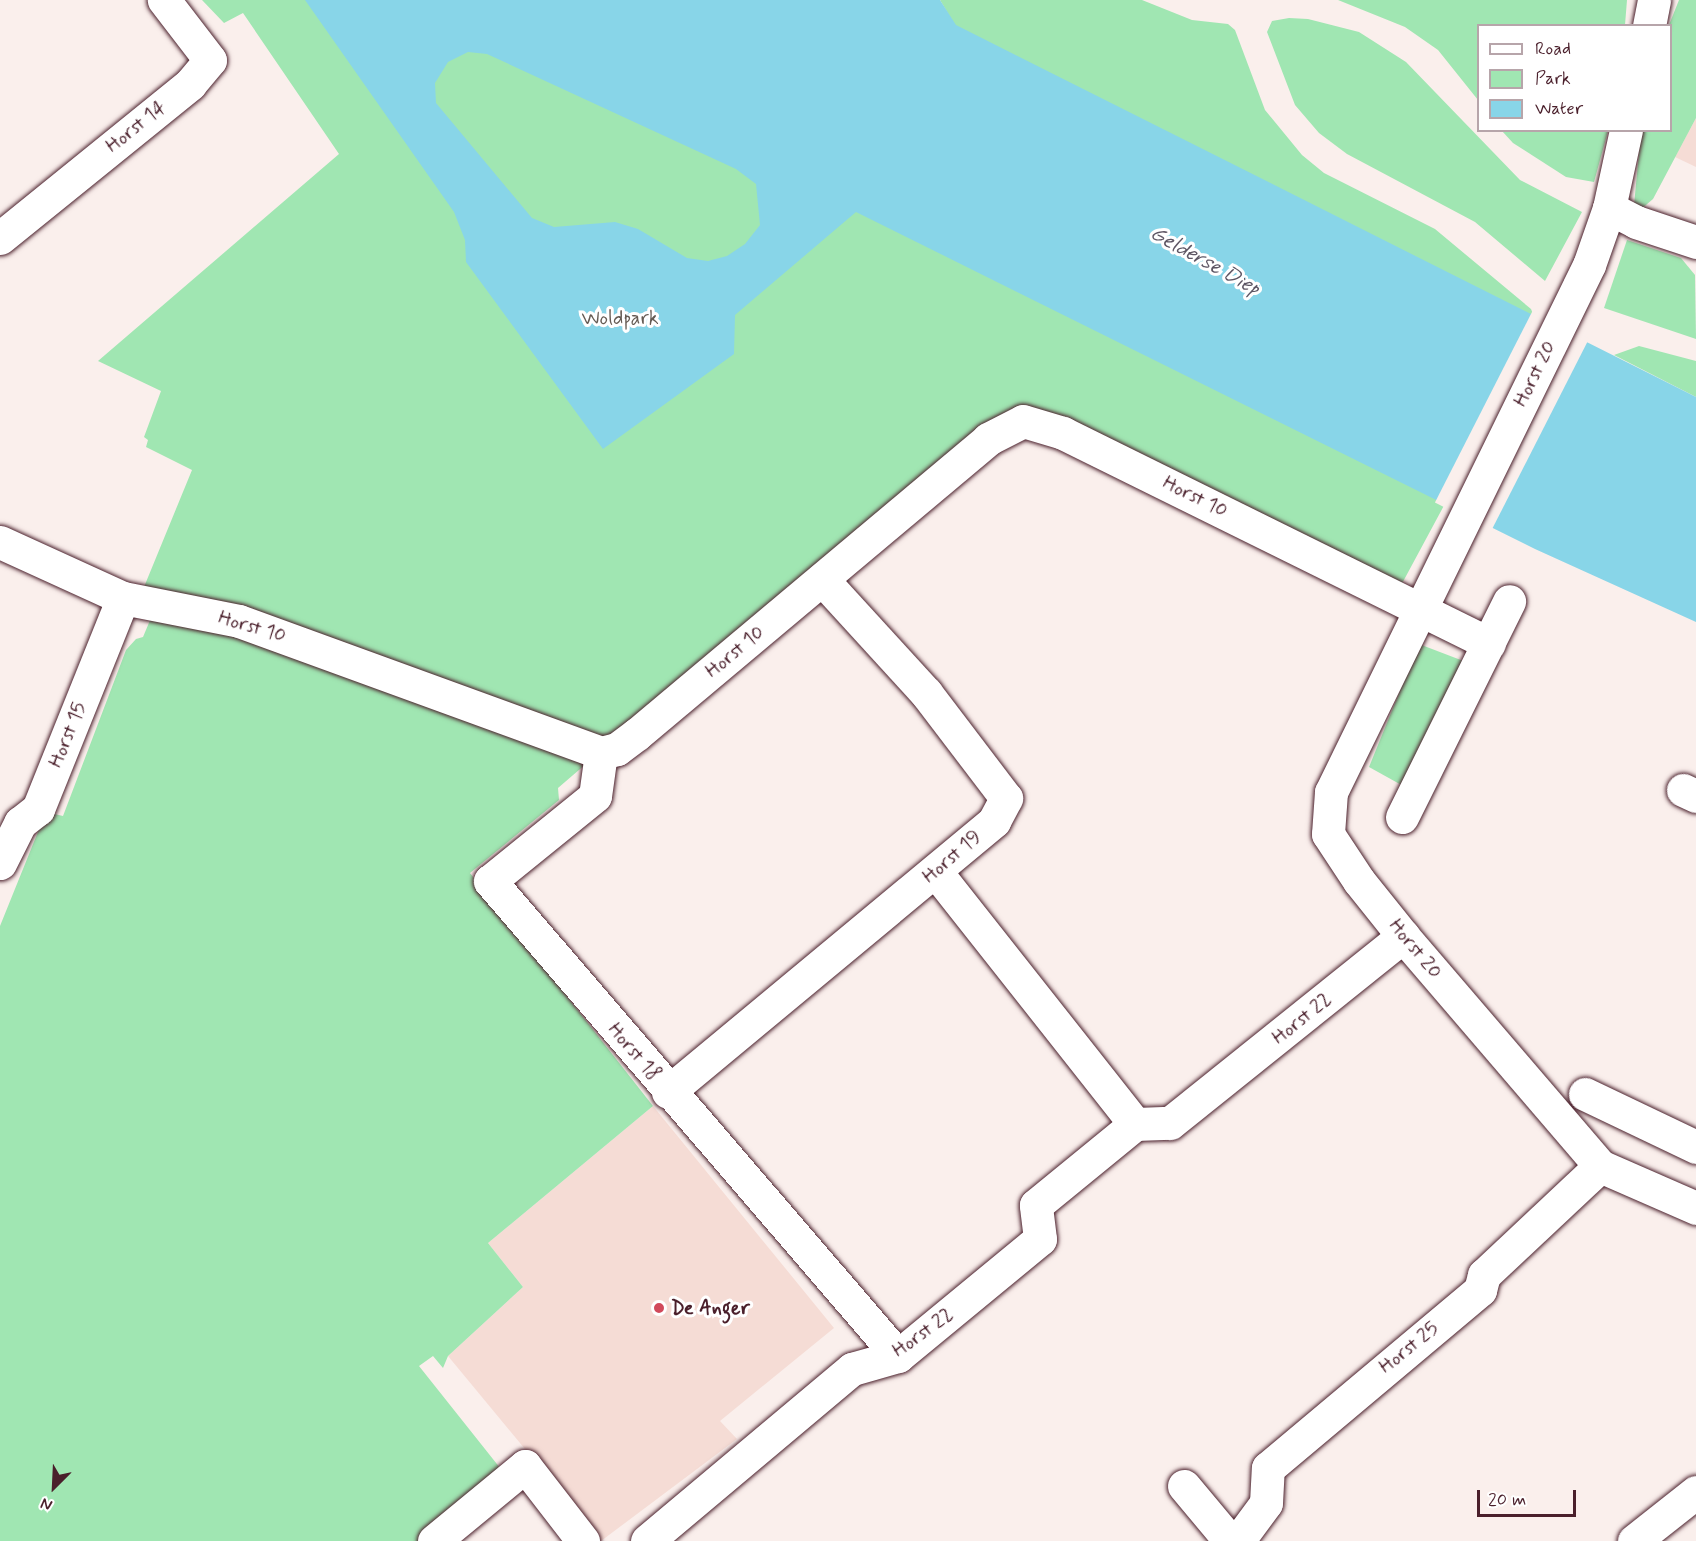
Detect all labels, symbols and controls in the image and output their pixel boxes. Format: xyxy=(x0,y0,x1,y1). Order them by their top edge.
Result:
legend xyxy=(1477,24,1672,132)
text: Road xyxy=(1535,37,1571,61)
text: Park xyxy=(1535,67,1571,91)
street label: Horst 14 xyxy=(101,96,171,158)
text: Water xyxy=(1535,97,1583,121)
water label: Gelderse Diep xyxy=(1146,221,1264,301)
park label: Woldpark xyxy=(581,306,659,330)
street label: Horst 20 xyxy=(1509,337,1561,411)
street label: Horst 10 xyxy=(1159,471,1231,523)
street label: Horst 10 xyxy=(215,606,289,648)
street label: Horst 10 xyxy=(701,620,769,684)
street label: Horst 15 xyxy=(44,699,92,771)
street label: Horst 19 xyxy=(918,825,986,889)
street label: Horst 20 xyxy=(1383,914,1447,984)
street label: Horst 22 xyxy=(1267,988,1337,1050)
street label: Horst 18 xyxy=(602,1018,666,1086)
place label: De Anger xyxy=(671,1296,750,1320)
marker: De Anger xyxy=(652,1301,666,1315)
street label: Horst 22 xyxy=(888,1303,958,1363)
street label: Horst 25 xyxy=(1374,1317,1444,1379)
north arrow xyxy=(24,1457,84,1517)
scale bar xyxy=(1480,1478,1579,1516)
text: 20 m xyxy=(1488,1488,1526,1512)
text: N xyxy=(37,1492,56,1516)

